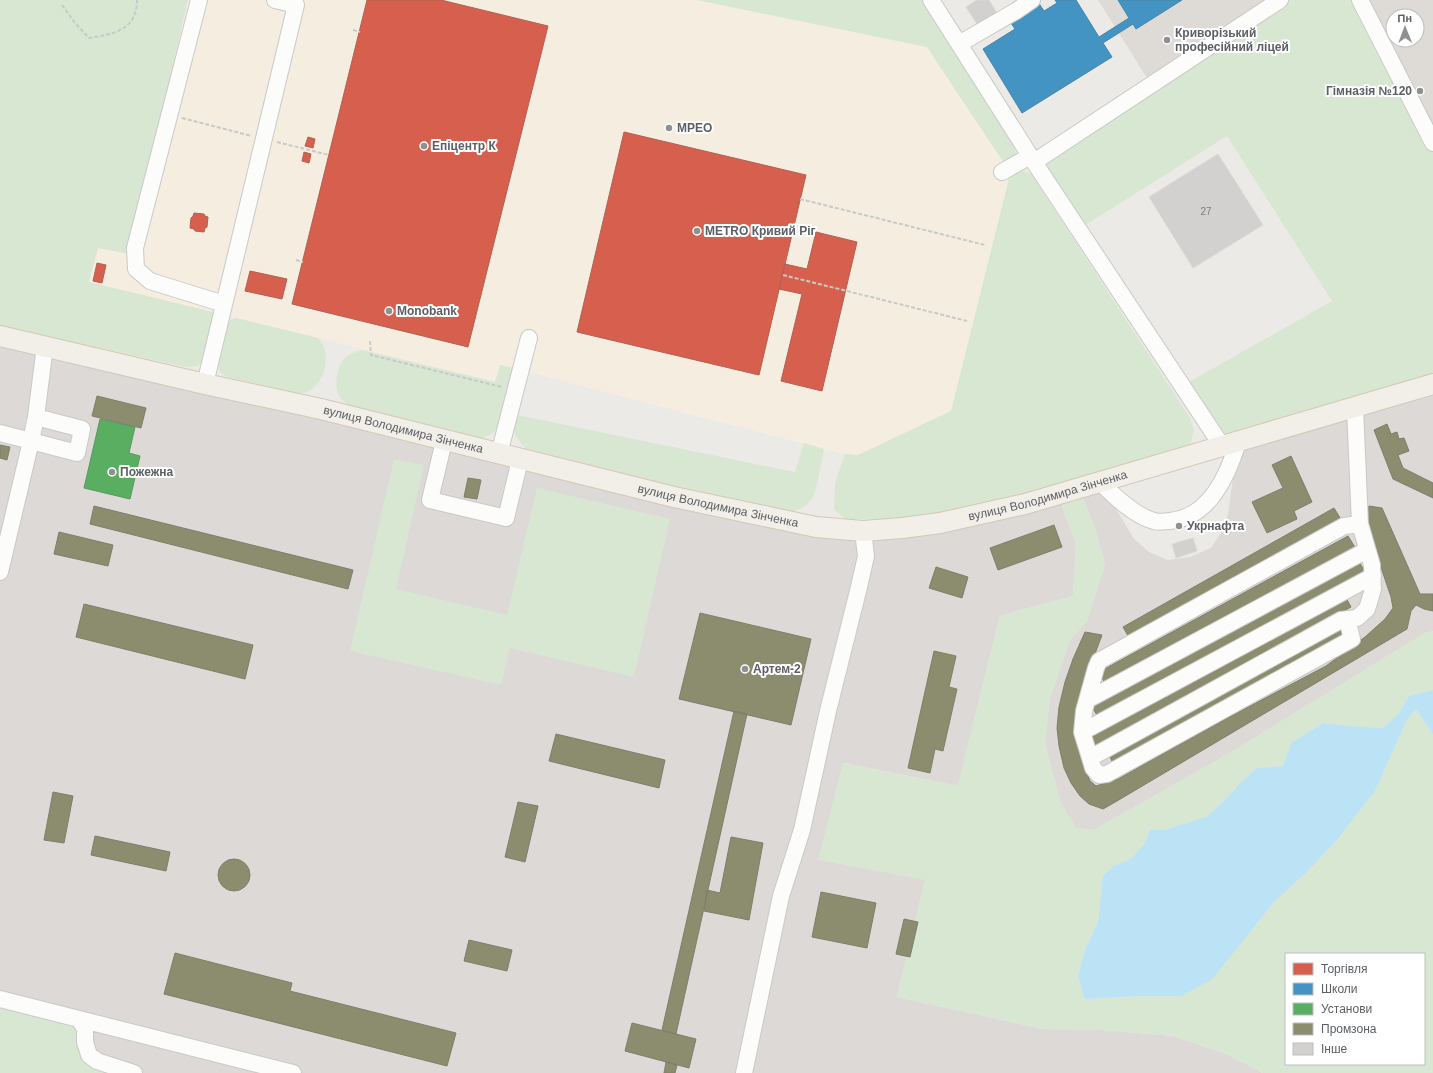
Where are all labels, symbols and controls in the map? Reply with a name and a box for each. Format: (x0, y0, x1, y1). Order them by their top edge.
north arrow (1385, 8, 1425, 48)
text: Пн (1397, 12, 1412, 24)
place label: Криворізький професійний ліцей (1175, 26, 1289, 54)
marker: Криворізький професійний ліцей (1162, 35, 1172, 45)
place label: Гімназія №120 (1326, 84, 1412, 98)
marker: Гімназія №120 (1415, 86, 1425, 96)
place label: МРЕО (677, 121, 712, 135)
marker: МРЕО (664, 123, 674, 133)
place label: Епіцентр К (432, 139, 496, 153)
marker: Епіцентр К (419, 141, 429, 151)
house number: 27 (1200, 206, 1212, 217)
place label: METRO Кривий Ріг (705, 224, 816, 238)
marker: METRO Кривий Ріг (692, 226, 702, 236)
place label: Monobank (397, 304, 457, 318)
marker: Monobank (384, 306, 394, 316)
street label: вулиця Володимира Зінченка (322, 403, 485, 456)
place label: Пожежна (120, 465, 173, 479)
marker: Пожежна (107, 467, 117, 477)
street label: вулиця Володимира Зінченка (967, 467, 1129, 523)
street label: вулиця Володимира Зінченка (636, 481, 800, 530)
place label: Укрнафта (1187, 519, 1244, 533)
marker: Укрнафта (1174, 521, 1184, 531)
place label: Артем-2 (753, 662, 801, 676)
marker: Артем-2 (740, 664, 750, 674)
legend (1285, 953, 1425, 1065)
text: Торгівля (1321, 962, 1367, 976)
text: Школи (1321, 982, 1358, 996)
text: Установи (1321, 1002, 1372, 1016)
text: Промзона (1321, 1022, 1377, 1036)
text: Інше (1321, 1042, 1348, 1056)

